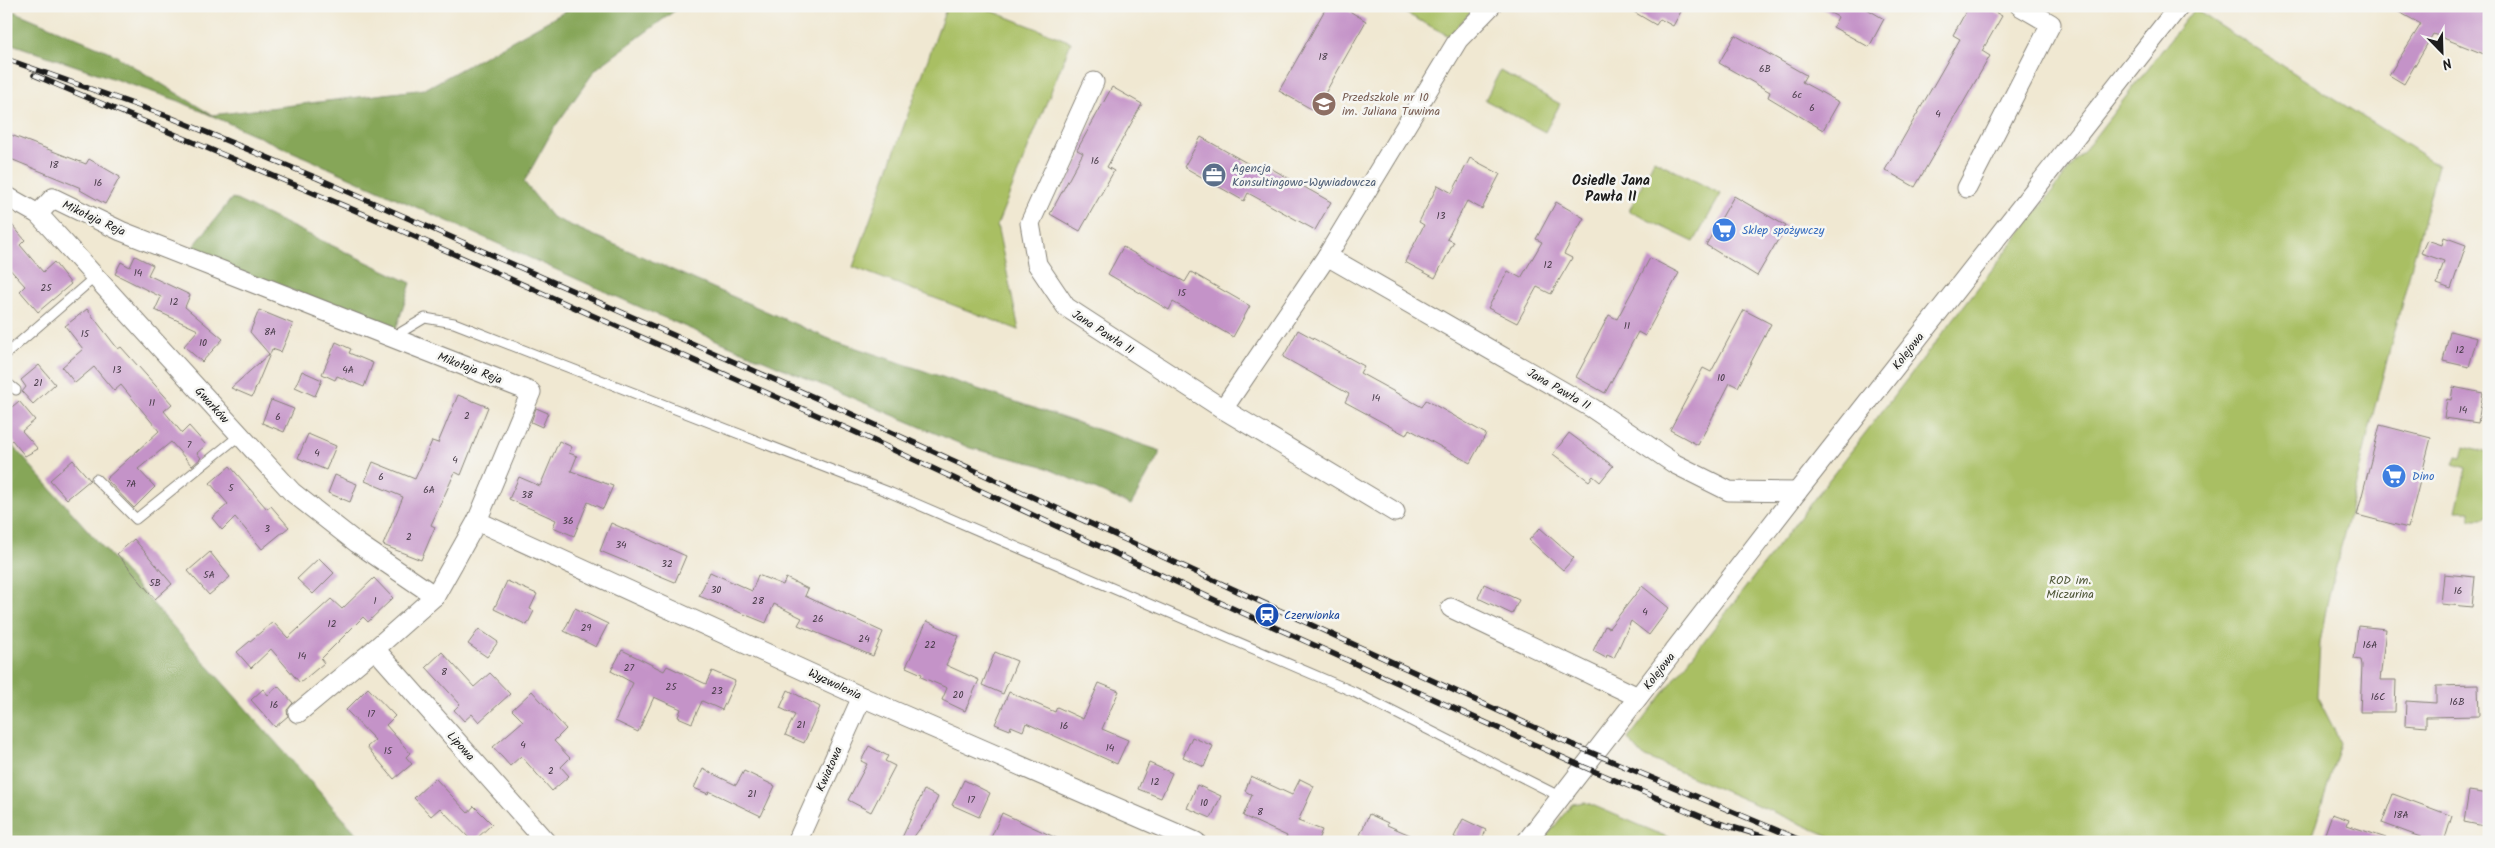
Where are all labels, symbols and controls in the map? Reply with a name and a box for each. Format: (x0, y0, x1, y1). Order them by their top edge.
north arrow (2418, 28, 2468, 78)
house number: 18 (1318, 49, 1329, 65)
text: N (2438, 51, 2455, 75)
house number: 6B (1759, 61, 1771, 77)
house number: 6c (1792, 87, 1803, 103)
place label: Przedszkole nr 10 im. Juliana Tuwima (1342, 88, 1440, 121)
school or university icon: Przedszkole nr 10 im. Juliana Tuwima (1311, 91, 1337, 117)
house number: 6 (1809, 100, 1815, 116)
house number: 4 (1935, 106, 1941, 122)
house number: 16 (1091, 153, 1099, 169)
house number: 18 (49, 157, 60, 173)
place label: Agencja Konsultingowo-Wywiadowcza (1232, 159, 1376, 192)
office icon: Agencja Konsultingowo-Wywiadowcza (1201, 162, 1227, 188)
district label: Osiedle Jana Pawła II (1572, 170, 1650, 208)
house number: 16 (94, 175, 102, 191)
street label: Mikołaja Reja (59, 195, 129, 242)
house number: 13 (1437, 208, 1446, 224)
supermarket icon: Sklep spożywczy (1711, 217, 1737, 243)
place label: Sklep spożywczy (1742, 221, 1825, 240)
house number: 12 (1544, 257, 1553, 273)
house number: 14 (134, 265, 143, 281)
house number: 25 (40, 280, 52, 296)
house number: 15 (1178, 285, 1187, 301)
house number: 12 (170, 294, 179, 310)
street label: Jana Pawła II (1068, 305, 1138, 360)
house number: 11 (1624, 318, 1630, 334)
house number: 8A (264, 324, 276, 340)
house number: 15 (81, 326, 90, 342)
street label: Kolejowa (1888, 328, 1929, 374)
house number: 10 (199, 335, 207, 351)
house number: 12 (2456, 342, 2465, 358)
street label: Mikołaja Reja (435, 347, 505, 390)
house number: 13 (113, 362, 122, 378)
house number: 4A (342, 362, 354, 378)
street label: Jana Pawła II (1523, 364, 1594, 415)
house number: 10 (1717, 370, 1725, 386)
house number: 21 (34, 375, 42, 391)
street label: Gwarków (190, 383, 234, 429)
house number: 14 (1372, 390, 1381, 406)
house number: 11 (149, 395, 155, 411)
house number: 14 (2459, 402, 2468, 418)
house number: 2 (464, 408, 470, 424)
house number: 6 (275, 409, 281, 425)
house number: 7 (187, 437, 192, 453)
house number: 4 (314, 445, 320, 461)
house number: 4 (452, 452, 458, 468)
supermarket icon: Dino (2381, 463, 2407, 489)
place label: Dino (2412, 467, 2434, 486)
house number: 6 (378, 469, 384, 485)
house number: 7A (126, 476, 136, 492)
house number: 5 (228, 480, 234, 496)
house number: 6A (423, 482, 435, 498)
house number: 38 (521, 487, 534, 503)
house number: 36 (562, 513, 574, 529)
house number: 3 (264, 521, 270, 537)
house number: 2 (406, 529, 412, 545)
house number: 34 (615, 537, 627, 553)
house number: 32 (661, 556, 673, 572)
house number: 5A (203, 567, 215, 583)
park label: ROD im. Miczurina (2046, 571, 2094, 604)
house number: 5B (149, 575, 161, 591)
house number: 30 (711, 582, 721, 598)
house number: 16 (2454, 583, 2462, 599)
house number: 1 (373, 593, 377, 609)
house number: 28 (752, 593, 765, 609)
station icon: Czerwionka (1254, 602, 1280, 628)
house number: 4 (1642, 604, 1648, 620)
place label: Czerwionka (1284, 606, 1340, 625)
house number: 26 (812, 611, 824, 627)
house number: 12 (328, 616, 337, 632)
house number: 29 (581, 620, 591, 636)
house number: 24 (858, 631, 870, 647)
house number: 22 (924, 637, 936, 653)
house number: 16A (2363, 637, 2377, 653)
house number: 14 (298, 648, 307, 664)
street label: Kolejowa (1639, 648, 1680, 694)
house number: 27 (624, 660, 635, 676)
house number: 8 (441, 664, 448, 680)
street label: Wyzwolenia (805, 664, 865, 705)
house number: 25 (665, 679, 677, 695)
house number: 23 (711, 683, 723, 699)
house number: 20 (953, 687, 963, 703)
house number: 16C (2371, 689, 2385, 705)
house number: 16B (2449, 694, 2465, 710)
house number: 16 (270, 697, 278, 713)
house number: 17 (367, 706, 375, 722)
house number: 21 (797, 717, 805, 733)
house number: 16 (1060, 718, 1068, 734)
street label: Lipowa (442, 727, 479, 766)
house number: 4 (520, 737, 526, 753)
house number: 14 (1106, 740, 1115, 756)
house number: 15 (384, 743, 393, 759)
street label: Kwiatowa (811, 743, 848, 795)
house number: 2 (548, 763, 554, 779)
house number: 12 (1151, 774, 1160, 790)
house number: 21 (748, 786, 756, 802)
house number: 17 (967, 792, 975, 808)
house number: 10 (1200, 795, 1208, 811)
house number: 8 (1257, 804, 1264, 820)
house number: 18A (2393, 807, 2409, 823)

